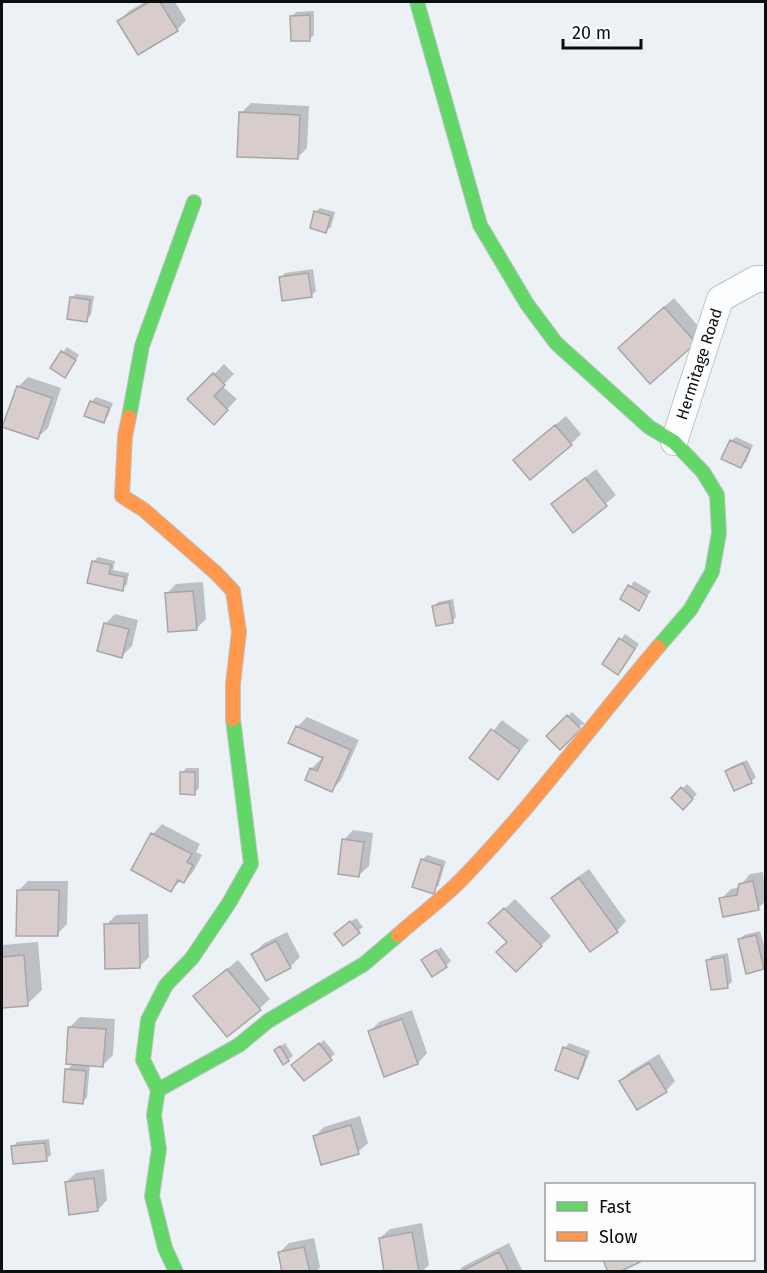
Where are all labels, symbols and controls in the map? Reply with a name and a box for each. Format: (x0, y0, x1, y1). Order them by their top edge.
scale bar (563, 12, 641, 50)
text: 20 m (572, 22, 611, 44)
street label: Hermitage Road (672, 306, 726, 422)
legend (545, 1183, 755, 1261)
text: Fast (599, 1196, 632, 1218)
text: Slow (599, 1226, 638, 1248)

